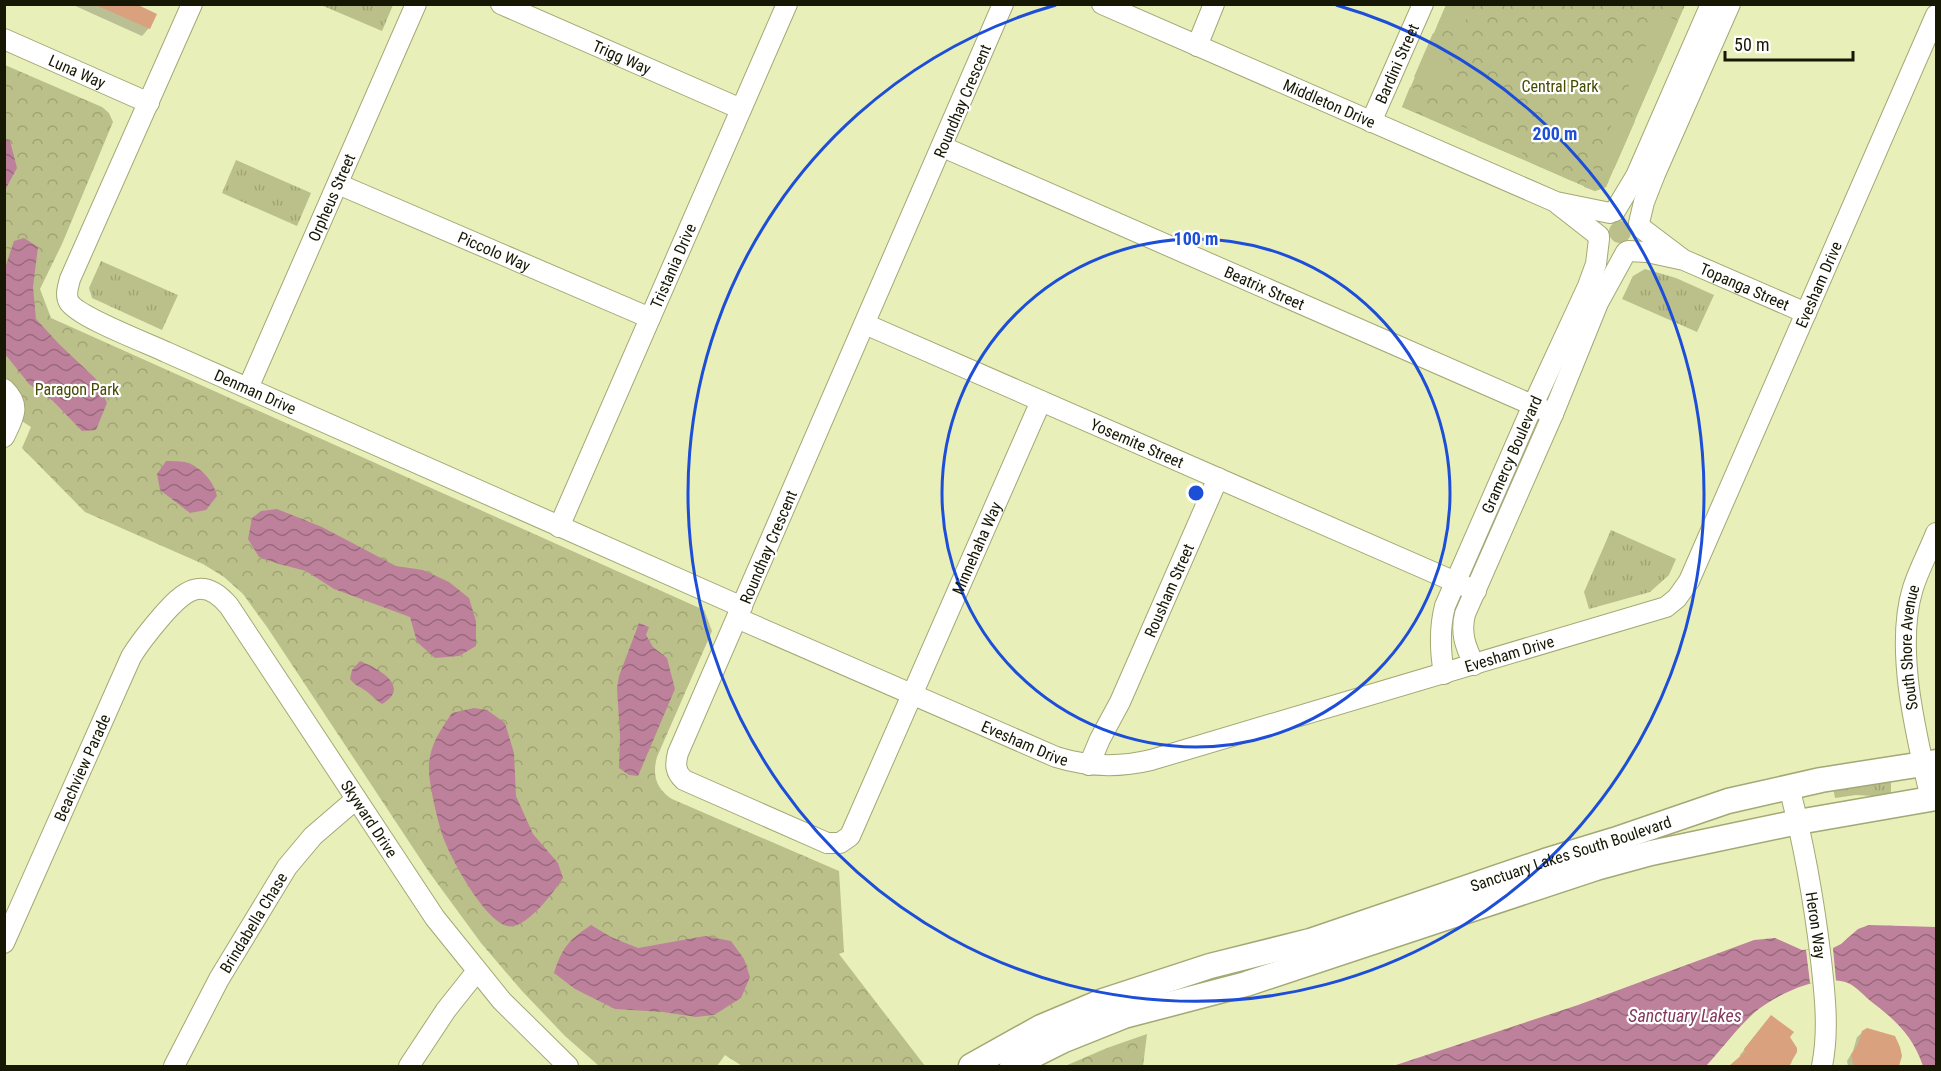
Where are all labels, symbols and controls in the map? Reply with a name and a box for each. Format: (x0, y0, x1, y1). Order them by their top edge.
street label: Bardini Street (1371, 21, 1423, 107)
scale bar (1725, 24, 1852, 62)
text: 50 m (1734, 34, 1769, 55)
street label: Trigg Way (590, 36, 654, 79)
street label: Roundhay Crescent (930, 41, 995, 161)
street label: Luna Way (46, 51, 109, 93)
street label: Middleton Drive (1280, 75, 1378, 132)
park label: Central Park (1521, 77, 1599, 96)
text: 200 m (1533, 123, 1577, 144)
street label: Orpheus Street (304, 151, 359, 244)
street label: Tristania Drive (647, 221, 700, 311)
street label: Piccolo Way (455, 228, 533, 276)
text: 100 m (1174, 228, 1218, 249)
street label: Evesham Drive (1792, 239, 1846, 331)
street label: Topanga Street (1697, 259, 1792, 315)
street label: Beatrix Street (1221, 262, 1308, 314)
street label: Denman Drive (211, 366, 299, 418)
park label: Paragon Park (35, 380, 120, 399)
street label: Gramercy Boulevard (1478, 393, 1546, 516)
street label: Yosemite Street (1087, 415, 1187, 472)
centre of rings (1186, 483, 1206, 503)
street label: Roundhay Crescent (736, 487, 801, 607)
street label: Minnehaha Way (948, 499, 1006, 598)
street label: Rousham Street (1140, 541, 1198, 640)
street label: South Shore Avenue (1897, 582, 1923, 712)
street label: Evesham Drive (1462, 632, 1556, 676)
street label: Beachview Parade (50, 711, 114, 824)
street label: Evesham Drive (979, 717, 1070, 770)
street label: Skyward Drive (337, 777, 401, 861)
street label: Sanctuary Lakes South Boulevard (1468, 812, 1674, 896)
street label: Brindabella Chase (216, 869, 291, 976)
street label: Heron Way (1801, 890, 1830, 960)
water label: Sanctuary Lakes (1628, 1005, 1742, 1026)

